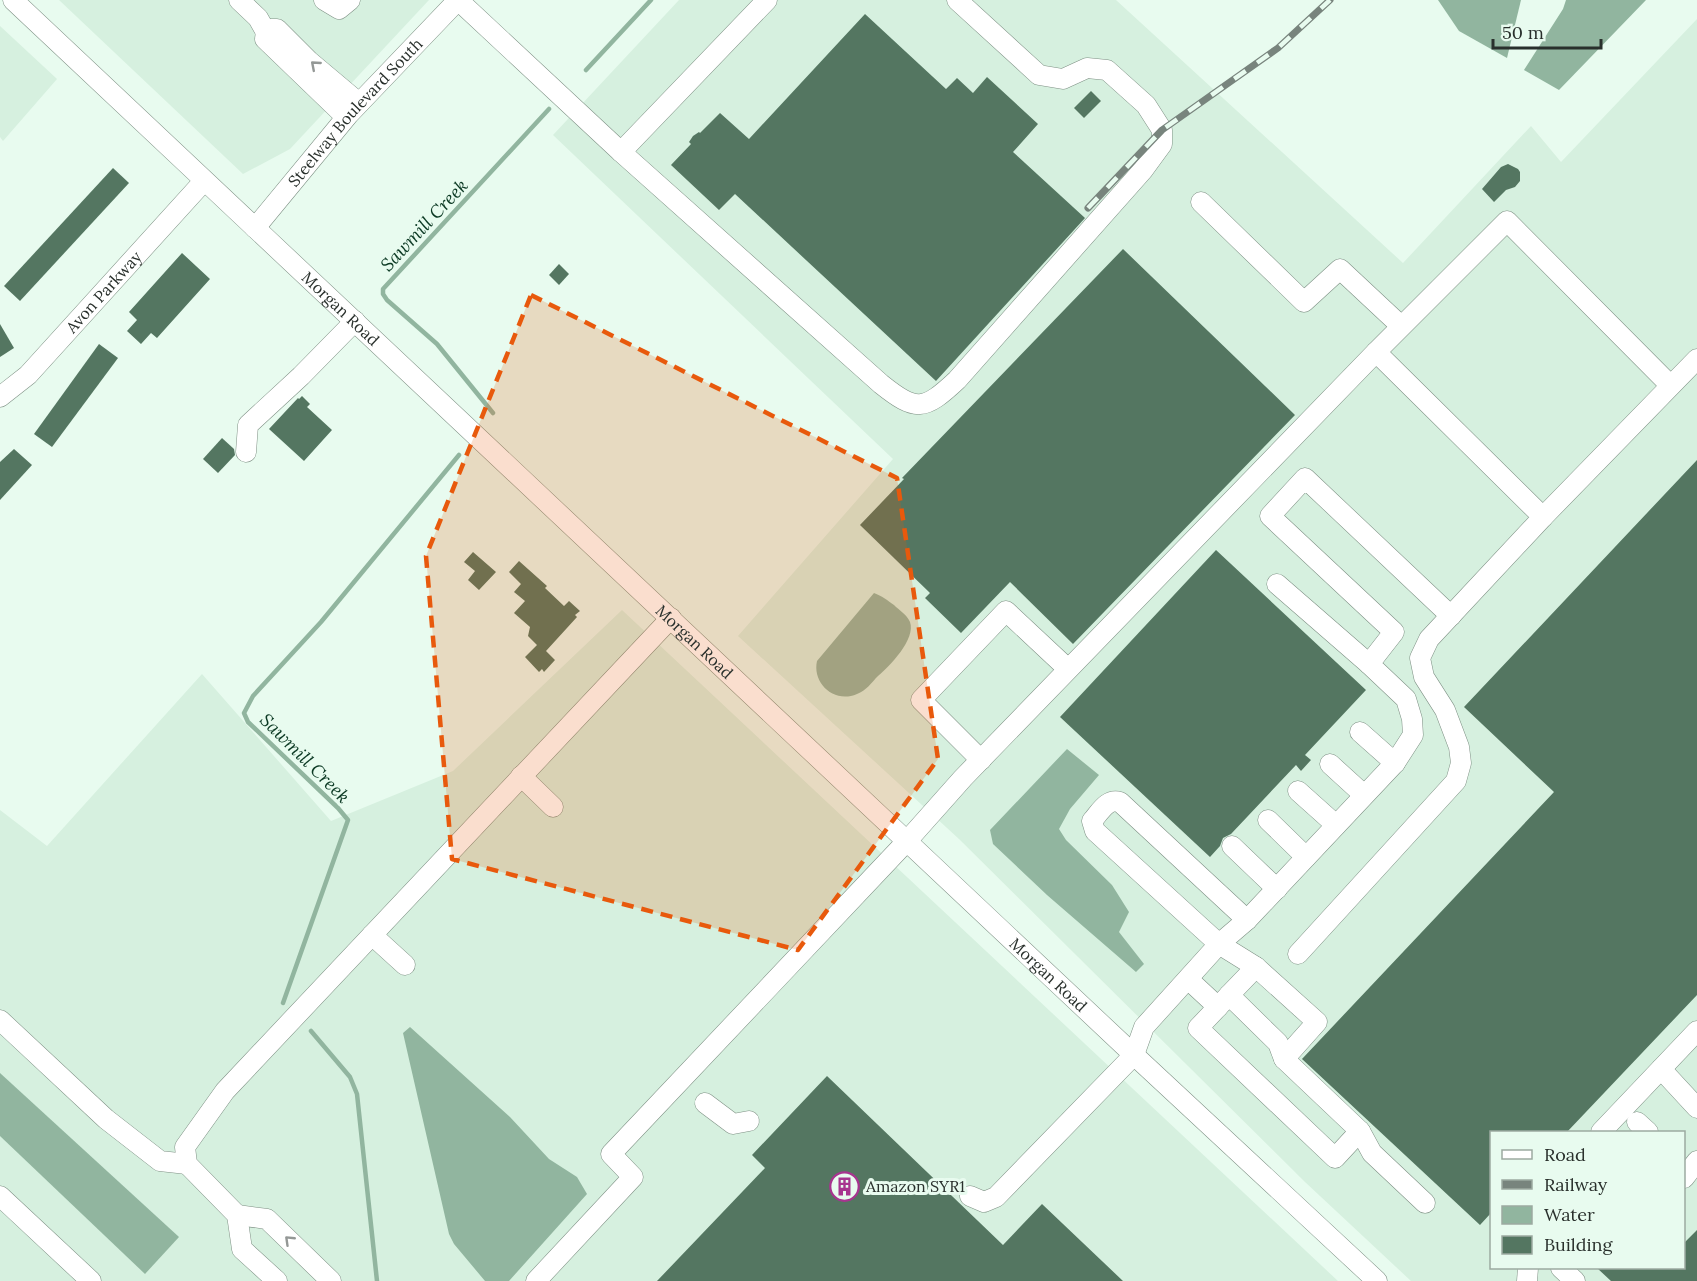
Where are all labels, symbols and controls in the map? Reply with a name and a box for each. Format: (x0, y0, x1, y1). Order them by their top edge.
scale bar (1493, 12, 1601, 50)
text: 50 m (1502, 21, 1544, 44)
street label: Steelway Boulevard South (283, 33, 427, 191)
one-way arrow (311, 61, 322, 72)
water label: Sawmill Creek (375, 174, 473, 276)
street label: Avon Parkway (61, 246, 146, 338)
street label: Morgan Road (298, 267, 384, 350)
street label: Morgan Road (652, 600, 738, 683)
water label: Sawmill Creek (255, 708, 355, 808)
street label: Morgan Road (1006, 933, 1092, 1016)
legend (1490, 1131, 1685, 1269)
text: Road (1544, 1143, 1586, 1166)
building icon: Amazon SYR1 (829, 1170, 861, 1202)
text: Railway (1544, 1173, 1608, 1196)
place label: Amazon SYR1 (865, 1176, 965, 1196)
text: Water (1544, 1203, 1595, 1226)
text: Building (1544, 1233, 1614, 1256)
one-way arrow (286, 1237, 297, 1248)

